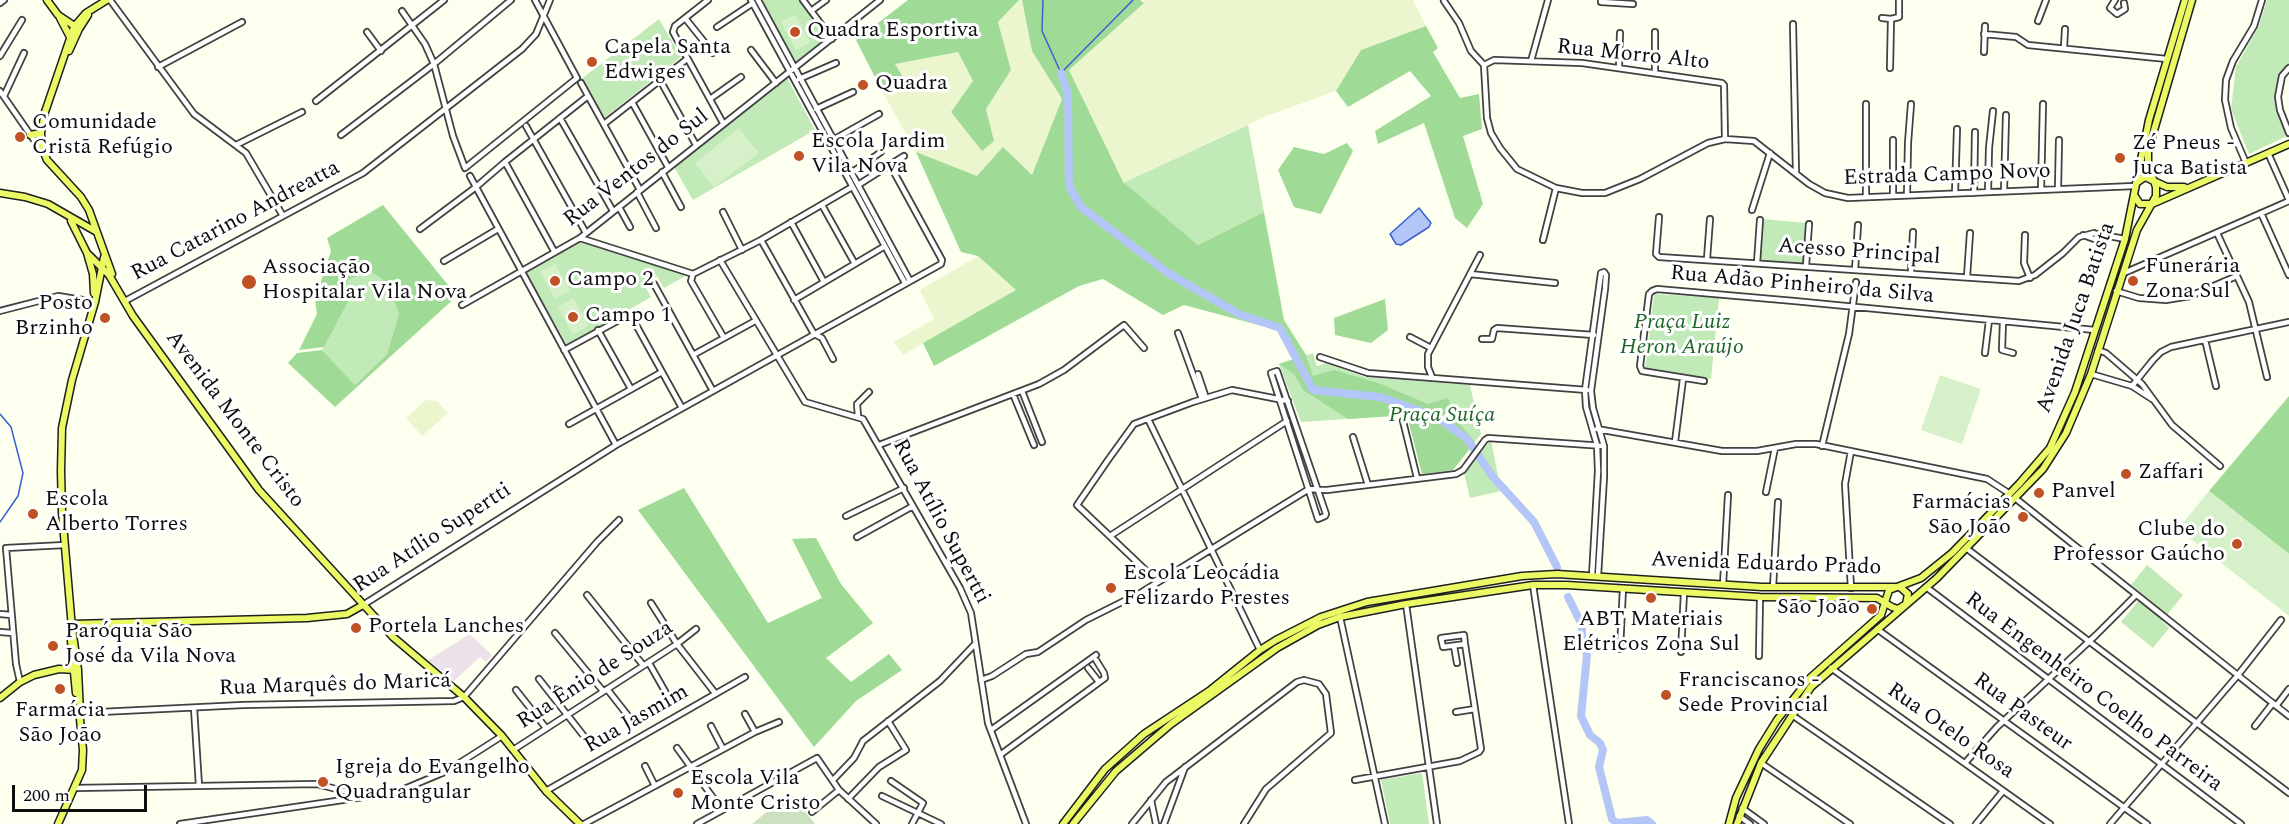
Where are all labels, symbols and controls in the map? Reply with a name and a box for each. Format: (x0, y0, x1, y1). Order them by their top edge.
place label: Quadra Esportiva (807, 19, 978, 45)
marker: Quadra Esportiva (788, 25, 802, 39)
street label: Rua Morro Alto (1555, 35, 1711, 77)
place label: Capela Santa Edwiges (604, 36, 731, 88)
marker: Capela Santa Edwiges (585, 55, 599, 69)
place label: Quadra (875, 72, 948, 98)
marker: Quadra (856, 78, 870, 92)
street label: Rua Ventos do Sul (559, 104, 715, 234)
place label: Comunidade Cristã Refúgio (32, 111, 173, 162)
marker: Comunidade Cristã Refúgio (13, 130, 27, 144)
place label: Escola Jardim Vila Nova (811, 130, 946, 182)
place label: Zé Pneus - Juca Batista (2132, 132, 2247, 184)
marker: Escola Jardim Vila Nova (792, 149, 806, 163)
marker: Zé Pneus - Juca Batista (2113, 151, 2127, 165)
street label: Rua Catarino Andreatta (127, 156, 345, 288)
street label: Estrada Campo Novo (1843, 159, 2051, 193)
street label: Avenida Juca Batista (2032, 219, 2122, 417)
street label: Acesso Principal (1777, 234, 1941, 272)
place label: Funerária Zona Sul (2145, 255, 2240, 306)
place label: Associação Hospitalar Vila Nova (262, 256, 467, 308)
street label: Rua Adão Pinheiro da Silva (1669, 261, 1935, 311)
place label: Campo 2 (567, 268, 654, 294)
marker: Associação Hospitalar Vila Nova (240, 273, 258, 291)
marker: Campo 2 (548, 274, 562, 288)
marker: Funerária Zona Sul (2126, 274, 2140, 288)
place label: Posto Brzinho (15, 292, 93, 344)
place label: Campo 1 (585, 304, 672, 330)
marker: Campo 1 (566, 310, 580, 324)
marker: Posto Brzinho (98, 311, 112, 325)
park label: Praça Luiz Heron Araújo (1620, 311, 1744, 362)
street label: Avenida Monte Cristo (159, 326, 309, 514)
park label: Praça Suíça (1389, 404, 1495, 430)
street label: Rua Atílio Supertti (885, 435, 995, 609)
place label: Zaffari (2138, 461, 2204, 487)
marker: Zaffari (2119, 467, 2133, 481)
street label: Rua Atílio Supertti (349, 478, 517, 600)
place label: Panvel (2051, 480, 2116, 506)
marker: Panvel (2032, 486, 2046, 500)
place label: Escola Alberto Torres (45, 488, 188, 540)
place label: Farmácias São João (1911, 491, 2011, 542)
marker: Escola Alberto Torres (26, 507, 40, 521)
marker: Farmácias São João (2016, 510, 2030, 524)
place label: Clube do Professor Gaúcho (2052, 518, 2225, 570)
marker: Clube do Professor Gaúcho (2230, 537, 2244, 551)
street label: Avenida Eduardo Prado (1650, 548, 1882, 582)
place label: Escola Leocádia Felizardo Prestes (1123, 562, 1290, 614)
marker: Escola Leocádia Felizardo Prestes (1104, 581, 1118, 595)
street label: Rua Engenheiro Coelho Parreira (1959, 587, 2227, 799)
marker: ABT Materiais Elétricos Zona Sul (1644, 591, 1658, 605)
place label: São João (1777, 596, 1860, 622)
marker: São João (1865, 602, 1879, 616)
place label: ABT Materiais Elétricos Zona Sul (1562, 608, 1740, 660)
place label: Portela Lanches (368, 615, 524, 641)
street label: Rua Ênio de Souza (513, 616, 679, 736)
place label: Paróquia São José da Vila Nova (65, 620, 236, 672)
marker: Portela Lanches (349, 621, 363, 635)
marker: Paróquia São José da Vila Nova (46, 639, 60, 653)
street label: Rua Pasteur (1967, 668, 2077, 758)
street label: Rua Marquês do Maricá (218, 669, 452, 703)
place label: Franciscanos - Sede Provincial (1678, 669, 1828, 720)
street label: Rua Otelo Rosa (1881, 678, 2019, 786)
street label: Rua Jasmim (580, 680, 694, 760)
marker: Farmácia São João (53, 682, 67, 696)
marker: Franciscanos - Sede Provincial (1659, 688, 1673, 702)
place label: Farmácia São João (15, 699, 105, 750)
place label: Igreja do Evangelho Quadrangular (335, 756, 530, 807)
place label: Escola Vila Monte Cristo (690, 767, 820, 818)
scale bar (15, 773, 150, 811)
marker: Igreja do Evangelho Quadrangular (316, 775, 330, 789)
text: 200 m (23, 782, 70, 809)
marker: Escola Vila Monte Cristo (671, 786, 685, 800)

